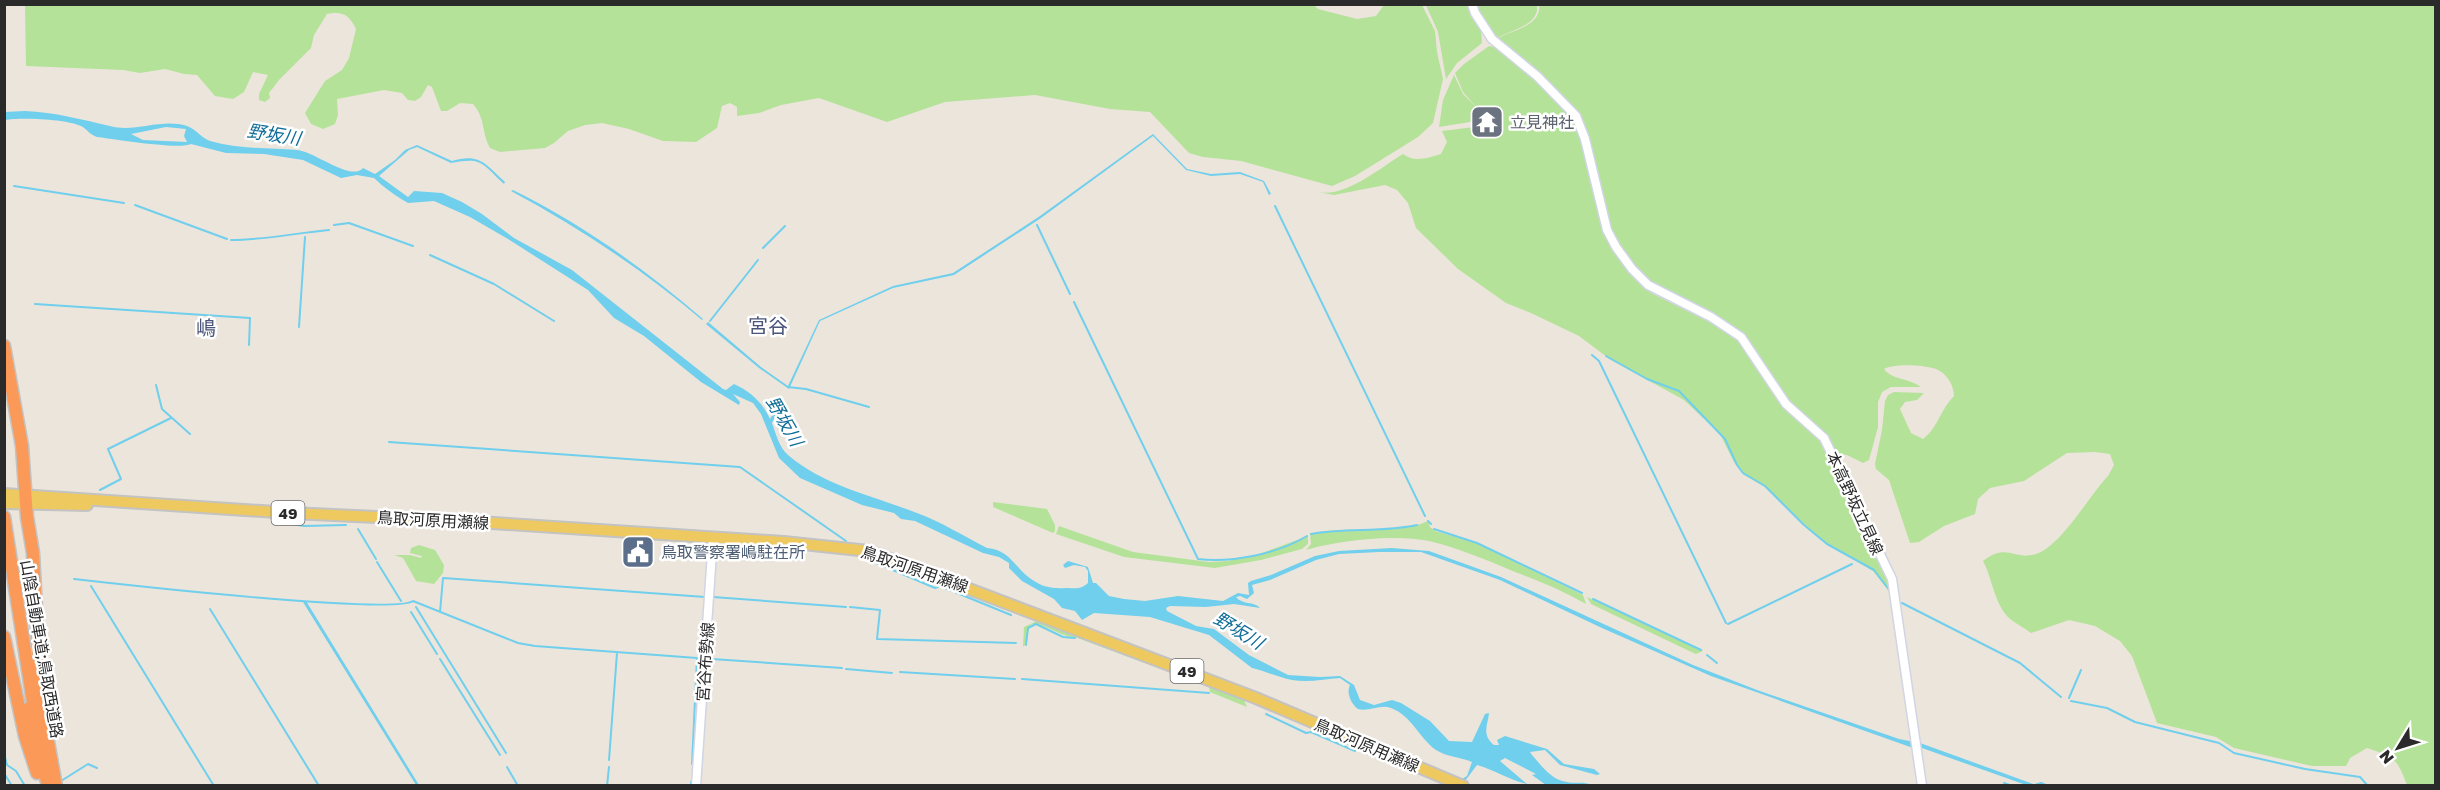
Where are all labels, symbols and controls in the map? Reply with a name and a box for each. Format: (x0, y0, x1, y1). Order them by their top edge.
temple icon: 立見神社 (1469, 104, 1505, 140)
place label: 立見神社 (1510, 112, 1574, 132)
water label: 野坂川 (246, 119, 304, 149)
district label: 宮谷 (748, 313, 788, 337)
district label: 嶋 (196, 315, 216, 339)
water label: 野坂川 (762, 392, 809, 452)
street label: 本高野坂立見線 (1822, 448, 1888, 558)
road number: 49 (272, 501, 304, 525)
street label: 鳥取河原用瀬線 (377, 507, 489, 533)
public building icon: 鳥取警察署嶋駐在所 (620, 534, 656, 570)
street label: 鳥取河原用瀬線 (859, 541, 971, 597)
place label: 鳥取警察署嶋駐在所 (661, 542, 805, 562)
street label: 山陰自動車道;鳥取西道路 (16, 558, 68, 740)
water label: 野坂川 (1210, 607, 1270, 654)
street label: 宮谷布勢線 (692, 621, 718, 703)
road number: 49 (1170, 659, 1204, 683)
street label: 鳥取河原用瀬線 (1312, 714, 1422, 776)
north arrow (2368, 718, 2428, 778)
text: N (2375, 746, 2398, 768)

